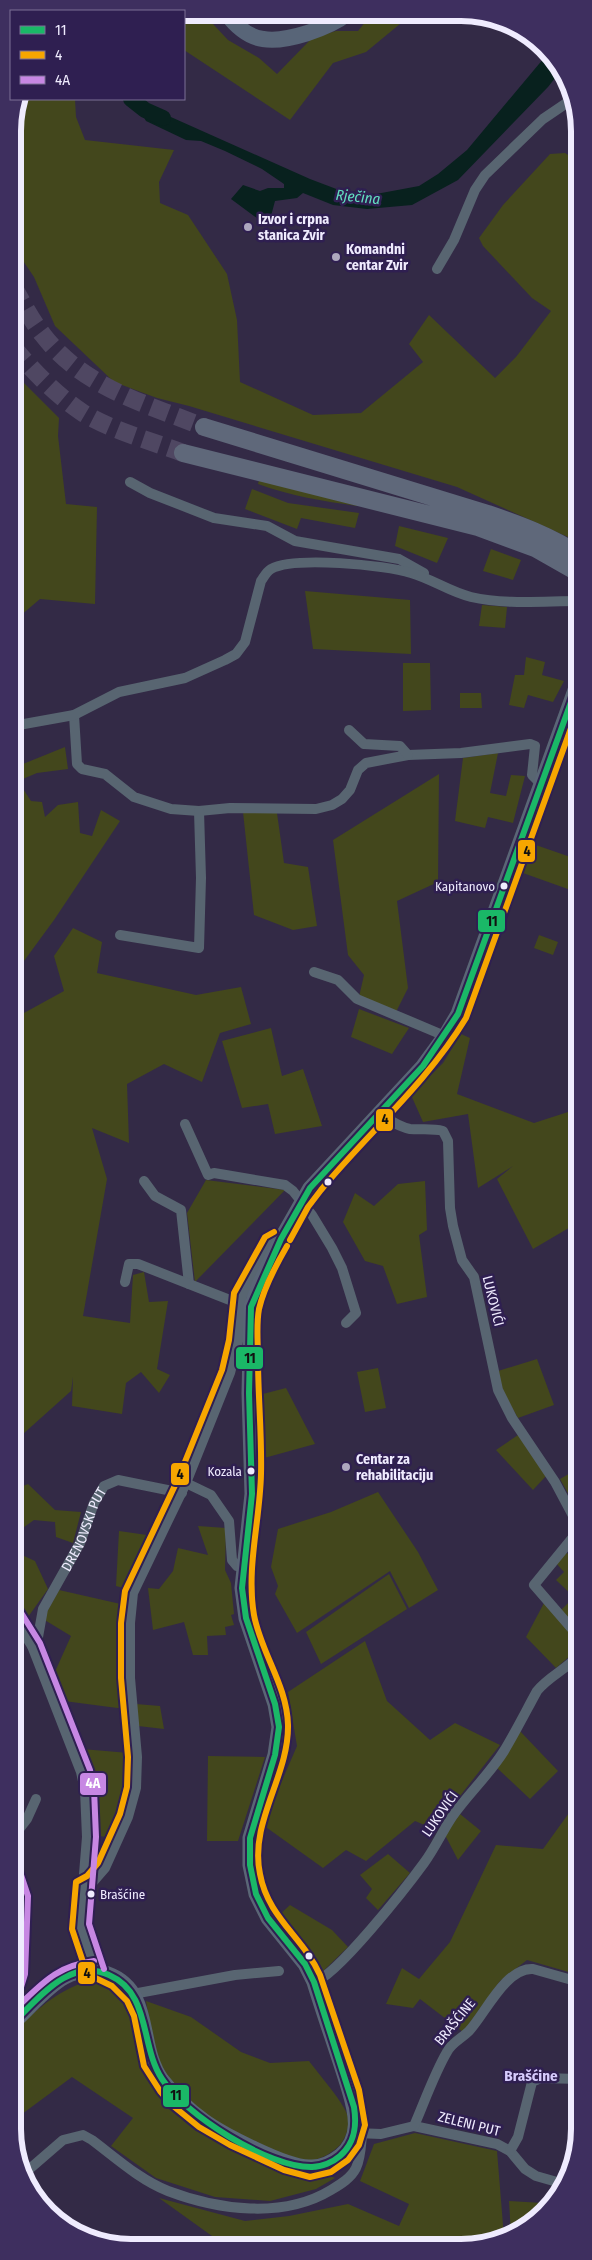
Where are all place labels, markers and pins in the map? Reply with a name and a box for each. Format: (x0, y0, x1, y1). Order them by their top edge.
place label: Izvor i crpna stanica Zvir (258, 211, 329, 244)
marker: Izvor i crpna stanica Zvir (242, 221, 254, 233)
place label: Komandni centar Zvir (346, 241, 409, 274)
marker: Komandni centar Zvir (330, 251, 342, 263)
place label: Kapitanovo (435, 879, 495, 894)
marker: Kapitanovo (499, 881, 509, 891)
unlabelled marker (323, 1177, 333, 1187)
place label: Centar za rehabilitaciju (356, 1451, 433, 1484)
marker: Centar za rehabilitaciju (340, 1461, 352, 1473)
place label: Kozala (208, 1464, 242, 1479)
marker: Kozala (246, 1466, 256, 1476)
place label: Brašćine (100, 1887, 145, 1902)
marker: Brašćine (86, 1889, 96, 1899)
unlabelled marker (304, 1951, 314, 1961)

